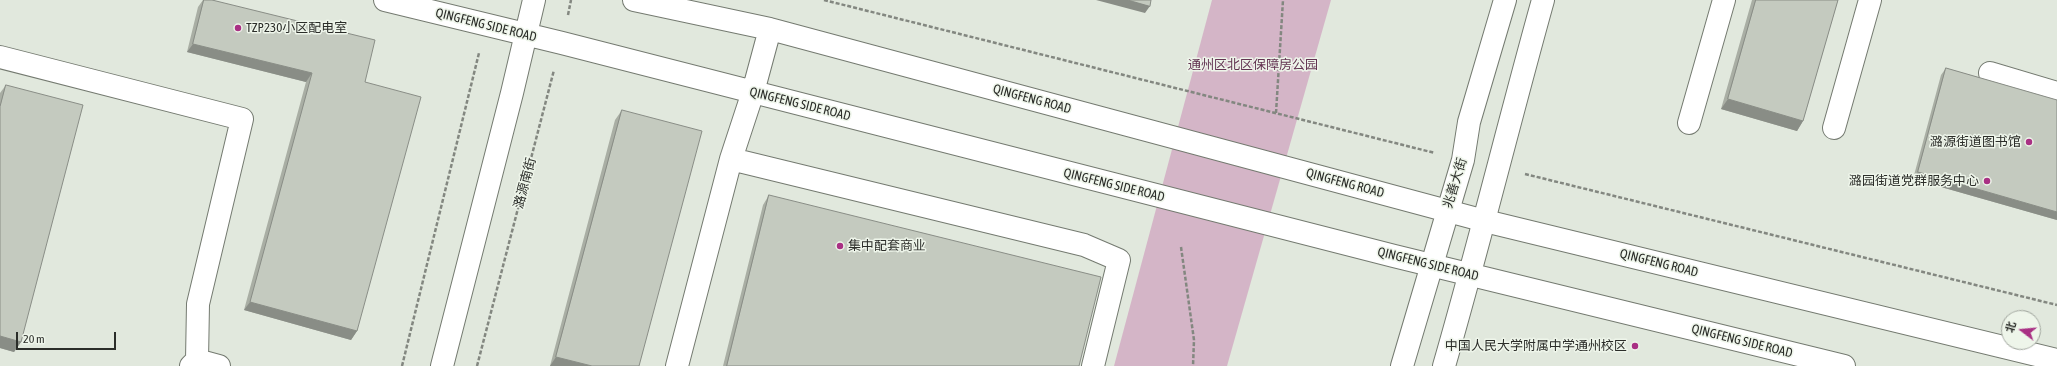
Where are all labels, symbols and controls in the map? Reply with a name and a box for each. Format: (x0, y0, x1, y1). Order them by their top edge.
street label: QINGFENG SIDE ROAD (434, 5, 538, 45)
place label: TZP230小区配电室 (246, 20, 347, 36)
marker: TZP230小区配电室 (233, 23, 243, 33)
park label: 通州区北区保障房公园 (1188, 57, 1318, 73)
street label: QINGFENG ROAD (991, 81, 1073, 117)
street label: QINGFENG SIDE ROAD (748, 84, 852, 124)
place label: 潞源街道图书馆 (1930, 134, 2021, 150)
marker: 潞源街道图书馆 (2024, 137, 2034, 147)
street label: 潞源南街 (511, 156, 539, 210)
street label: 兆善大街 (1440, 156, 1470, 210)
street label: QINGFENG SIDE ROAD (1062, 165, 1166, 205)
street label: QINGFENG ROAD (1304, 165, 1386, 201)
place label: 潞园街道党群服务中心 (1849, 173, 1979, 189)
marker: 潞园街道党群服务中心 (1982, 176, 1992, 186)
place label: 集中配套商业 (848, 238, 926, 254)
marker: 集中配套商业 (835, 241, 845, 251)
street label: QINGFENG SIDE ROAD (1376, 244, 1480, 284)
street label: QINGFENG ROAD (1618, 246, 1700, 280)
north arrow (2001, 310, 2041, 350)
text: 北 (2003, 320, 2018, 334)
street label: QINGFENG SIDE ROAD (1690, 321, 1794, 361)
scale bar (18, 324, 118, 350)
text: 20 m (23, 332, 45, 346)
place label: 中国人民大学附属中学通州校区 (1445, 338, 1627, 354)
marker: 中国人民大学附属中学通州校区 (1630, 341, 1640, 351)

